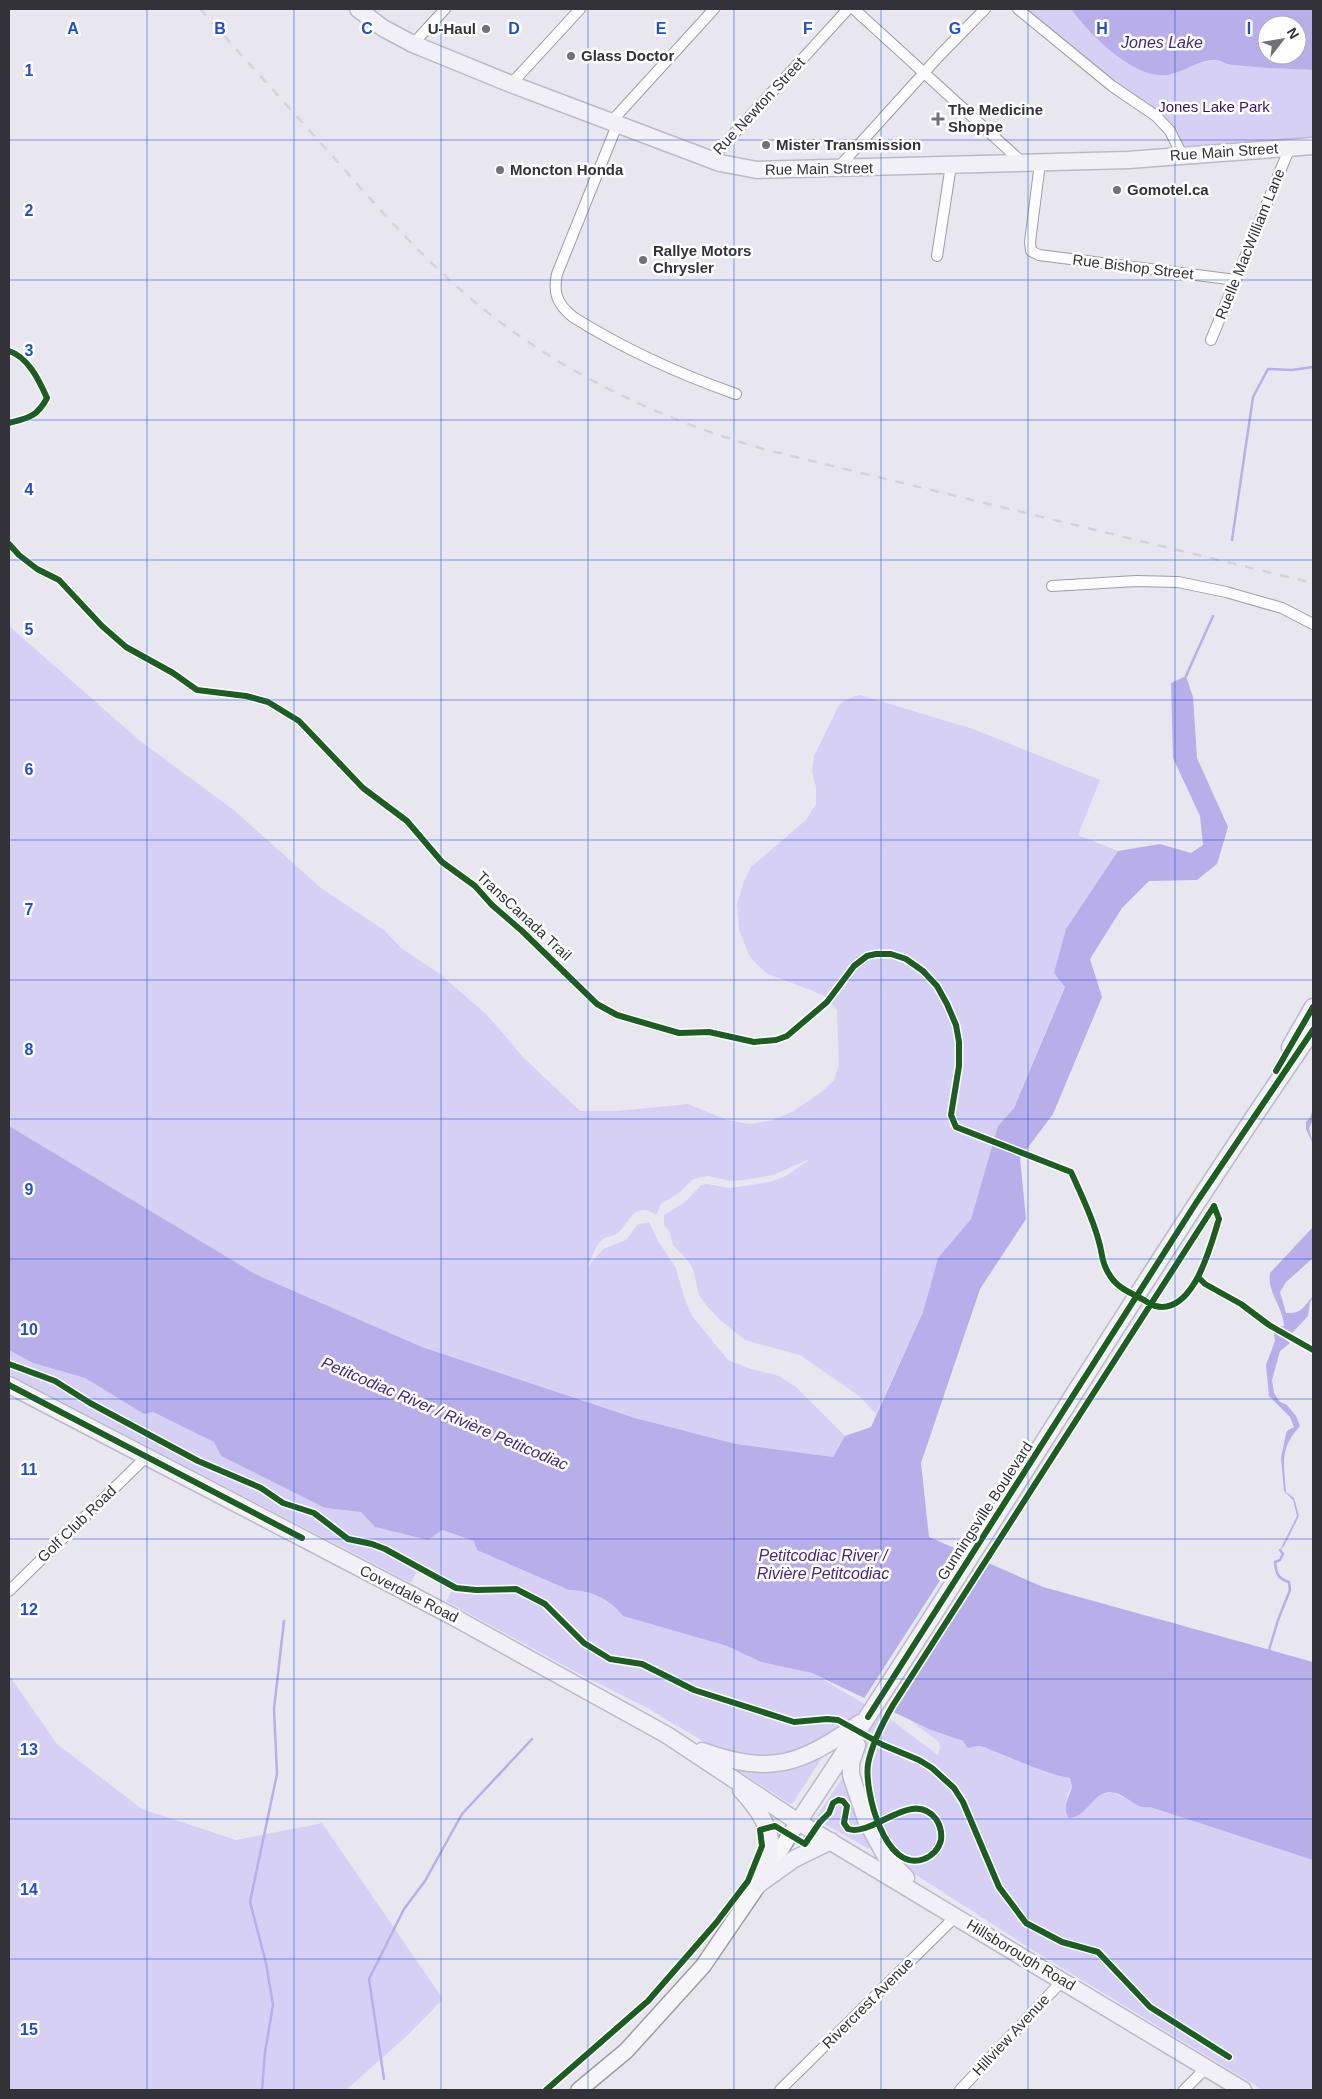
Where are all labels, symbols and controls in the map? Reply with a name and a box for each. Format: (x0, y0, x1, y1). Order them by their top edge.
north arrow (1257, 15, 1307, 65)
text: A (67, 20, 79, 37)
text: B (214, 20, 226, 37)
text: C (361, 20, 373, 37)
place label: U-Haul (428, 20, 476, 37)
text: D (508, 20, 520, 37)
text: E (656, 20, 667, 37)
text: F (803, 20, 813, 37)
text: G (949, 20, 961, 37)
text: H (1096, 20, 1108, 37)
text: I (1247, 20, 1251, 37)
marker: U-Haul (480, 23, 492, 35)
text: N (1284, 25, 1303, 42)
water label: Jones Lake (1120, 34, 1203, 51)
place label: Glass Doctor (581, 47, 675, 64)
marker: Glass Doctor (565, 50, 577, 62)
street label: Rue Newton Street (709, 53, 809, 158)
text: 1 (25, 62, 34, 79)
park label: Jones Lake Park (1158, 98, 1270, 115)
place label: The Medicine Shoppe (948, 101, 1043, 135)
marker: The Medicine Shoppe (932, 113, 944, 125)
place label: Mister Transmission (776, 136, 921, 153)
marker: Mister Transmission (760, 139, 772, 151)
street label: Rue Main Street (1169, 139, 1279, 164)
street label: Rue Main Street (765, 159, 874, 178)
place label: Moncton Honda (510, 161, 624, 178)
marker: Moncton Honda (494, 164, 506, 176)
street label: Ruelle MacWilliam Lane (1212, 166, 1288, 322)
place label: Gomotel.ca (1127, 181, 1209, 198)
marker: Gomotel.ca (1111, 184, 1123, 196)
text: 2 (25, 202, 34, 219)
place label: Rallye Motors Chrysler (653, 242, 751, 276)
street label: Rue Bishop Street (1072, 251, 1195, 282)
marker: Rallye Motors Chrysler (637, 254, 649, 266)
text: 3 (25, 342, 34, 359)
text: 4 (25, 481, 34, 498)
text: 5 (25, 621, 34, 638)
text: 6 (25, 761, 34, 778)
street label: TransCanada Trail (474, 868, 575, 964)
text: 7 (25, 901, 34, 918)
text: 8 (25, 1041, 34, 1058)
text: 9 (25, 1181, 34, 1198)
text: 10 (20, 1321, 38, 1338)
water label: Petitcodiac River / Rivière Petitcodiac (319, 1354, 571, 1473)
street label: Gunningsville Boulevard (933, 1438, 1036, 1583)
text: 11 (21, 1461, 38, 1478)
street label: Golf Club Road (34, 1482, 119, 1565)
water label: Petitcodiac River / Rivière Petitcodiac (757, 1547, 889, 1582)
street label: Coverdale Road (357, 1561, 461, 1626)
text: 12 (20, 1601, 38, 1618)
text: 13 (20, 1741, 38, 1758)
text: 14 (20, 1881, 38, 1898)
street label: Hillsborough Road (964, 1916, 1079, 1994)
street label: Rivercrest Avenue (819, 1954, 917, 2052)
street label: Hillview Avenue (969, 1991, 1053, 2079)
text: 15 (20, 2021, 38, 2038)

